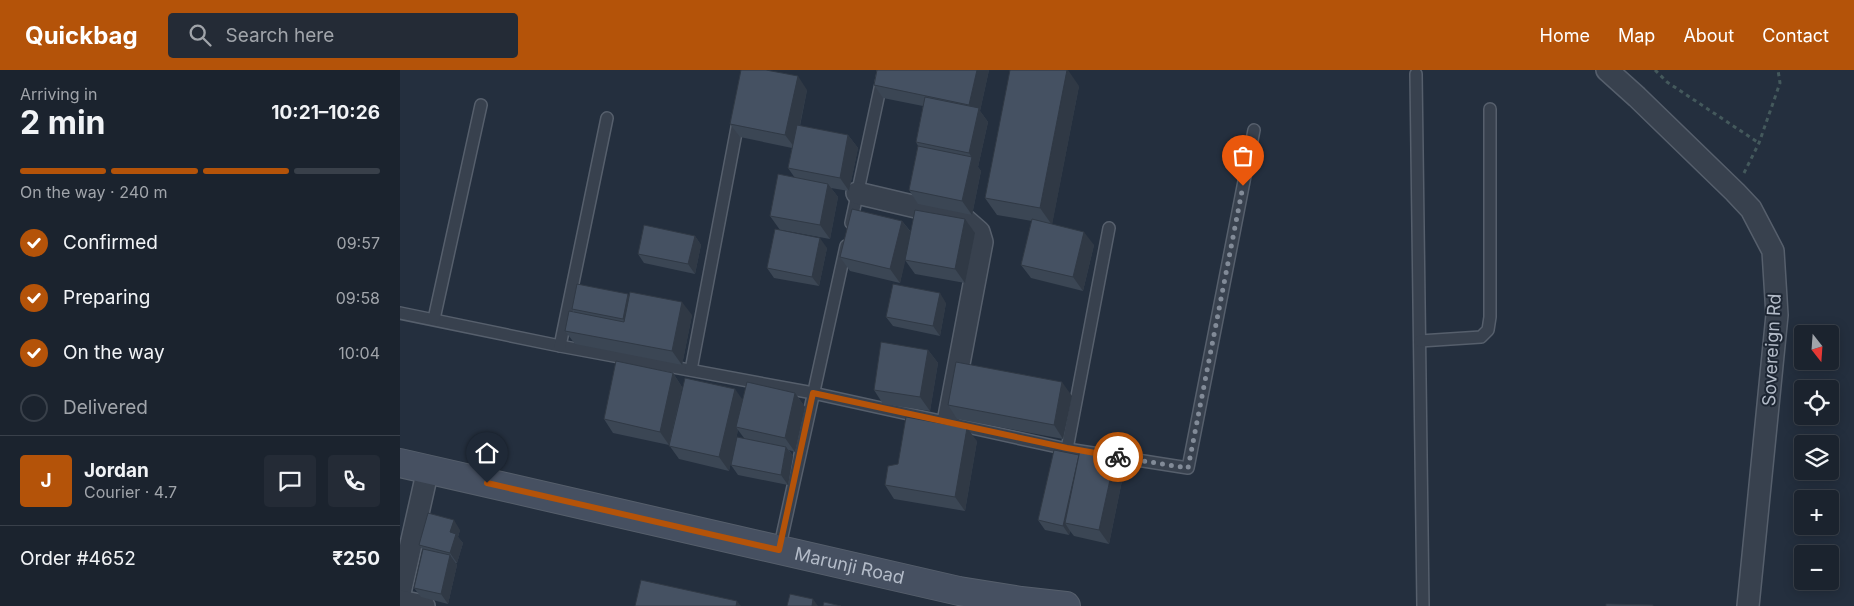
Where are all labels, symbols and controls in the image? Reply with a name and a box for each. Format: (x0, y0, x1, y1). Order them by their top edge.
search box (168, 13, 518, 58)
text: Quickbag (25, 21, 138, 50)
icon: search (186, 21, 214, 49)
text: Search here (226, 24, 334, 47)
text: Home (1540, 25, 1590, 46)
text: Map (1618, 25, 1655, 46)
text: About (1683, 25, 1734, 46)
text: Contact (1762, 25, 1829, 46)
text: Arriving in (20, 84, 97, 104)
text: 10:21–10:26 (271, 101, 380, 124)
text: 2 min (20, 103, 106, 142)
pin (1222, 135, 1264, 186)
icon: bag (1229, 142, 1257, 170)
text: On the way · 240 m (20, 182, 168, 202)
icon: check (20, 229, 48, 257)
text: Confirmed (63, 231, 158, 254)
text: 09:57 (337, 233, 380, 253)
icon: check (20, 284, 48, 312)
text: Preparing (63, 286, 150, 309)
text: 09:58 (336, 288, 380, 308)
street label: Sovereign Rd (1758, 293, 1785, 407)
north arrow (1794, 325, 1839, 370)
map controls (1794, 325, 1839, 590)
icon: check (20, 339, 48, 367)
text: On the way (63, 341, 165, 364)
text: 10:04 (338, 343, 380, 363)
button: locate (1794, 380, 1839, 425)
text: Delivered (63, 396, 148, 419)
pin (466, 432, 508, 483)
courier (1093, 432, 1143, 482)
button: layers (1794, 435, 1839, 480)
icon: home (473, 439, 501, 467)
icon: bike (1104, 443, 1132, 471)
button: chat (264, 455, 316, 507)
button: phone (328, 455, 380, 507)
text: Jordan (84, 459, 149, 482)
text: J (40, 469, 52, 492)
text: Courier · 4.7 (84, 482, 177, 502)
button: + (1794, 490, 1839, 535)
street label: Marunji Road (793, 543, 906, 588)
button: − (1794, 545, 1839, 590)
text: Order #4652 (20, 547, 136, 570)
text: ₹250 (332, 547, 380, 570)

